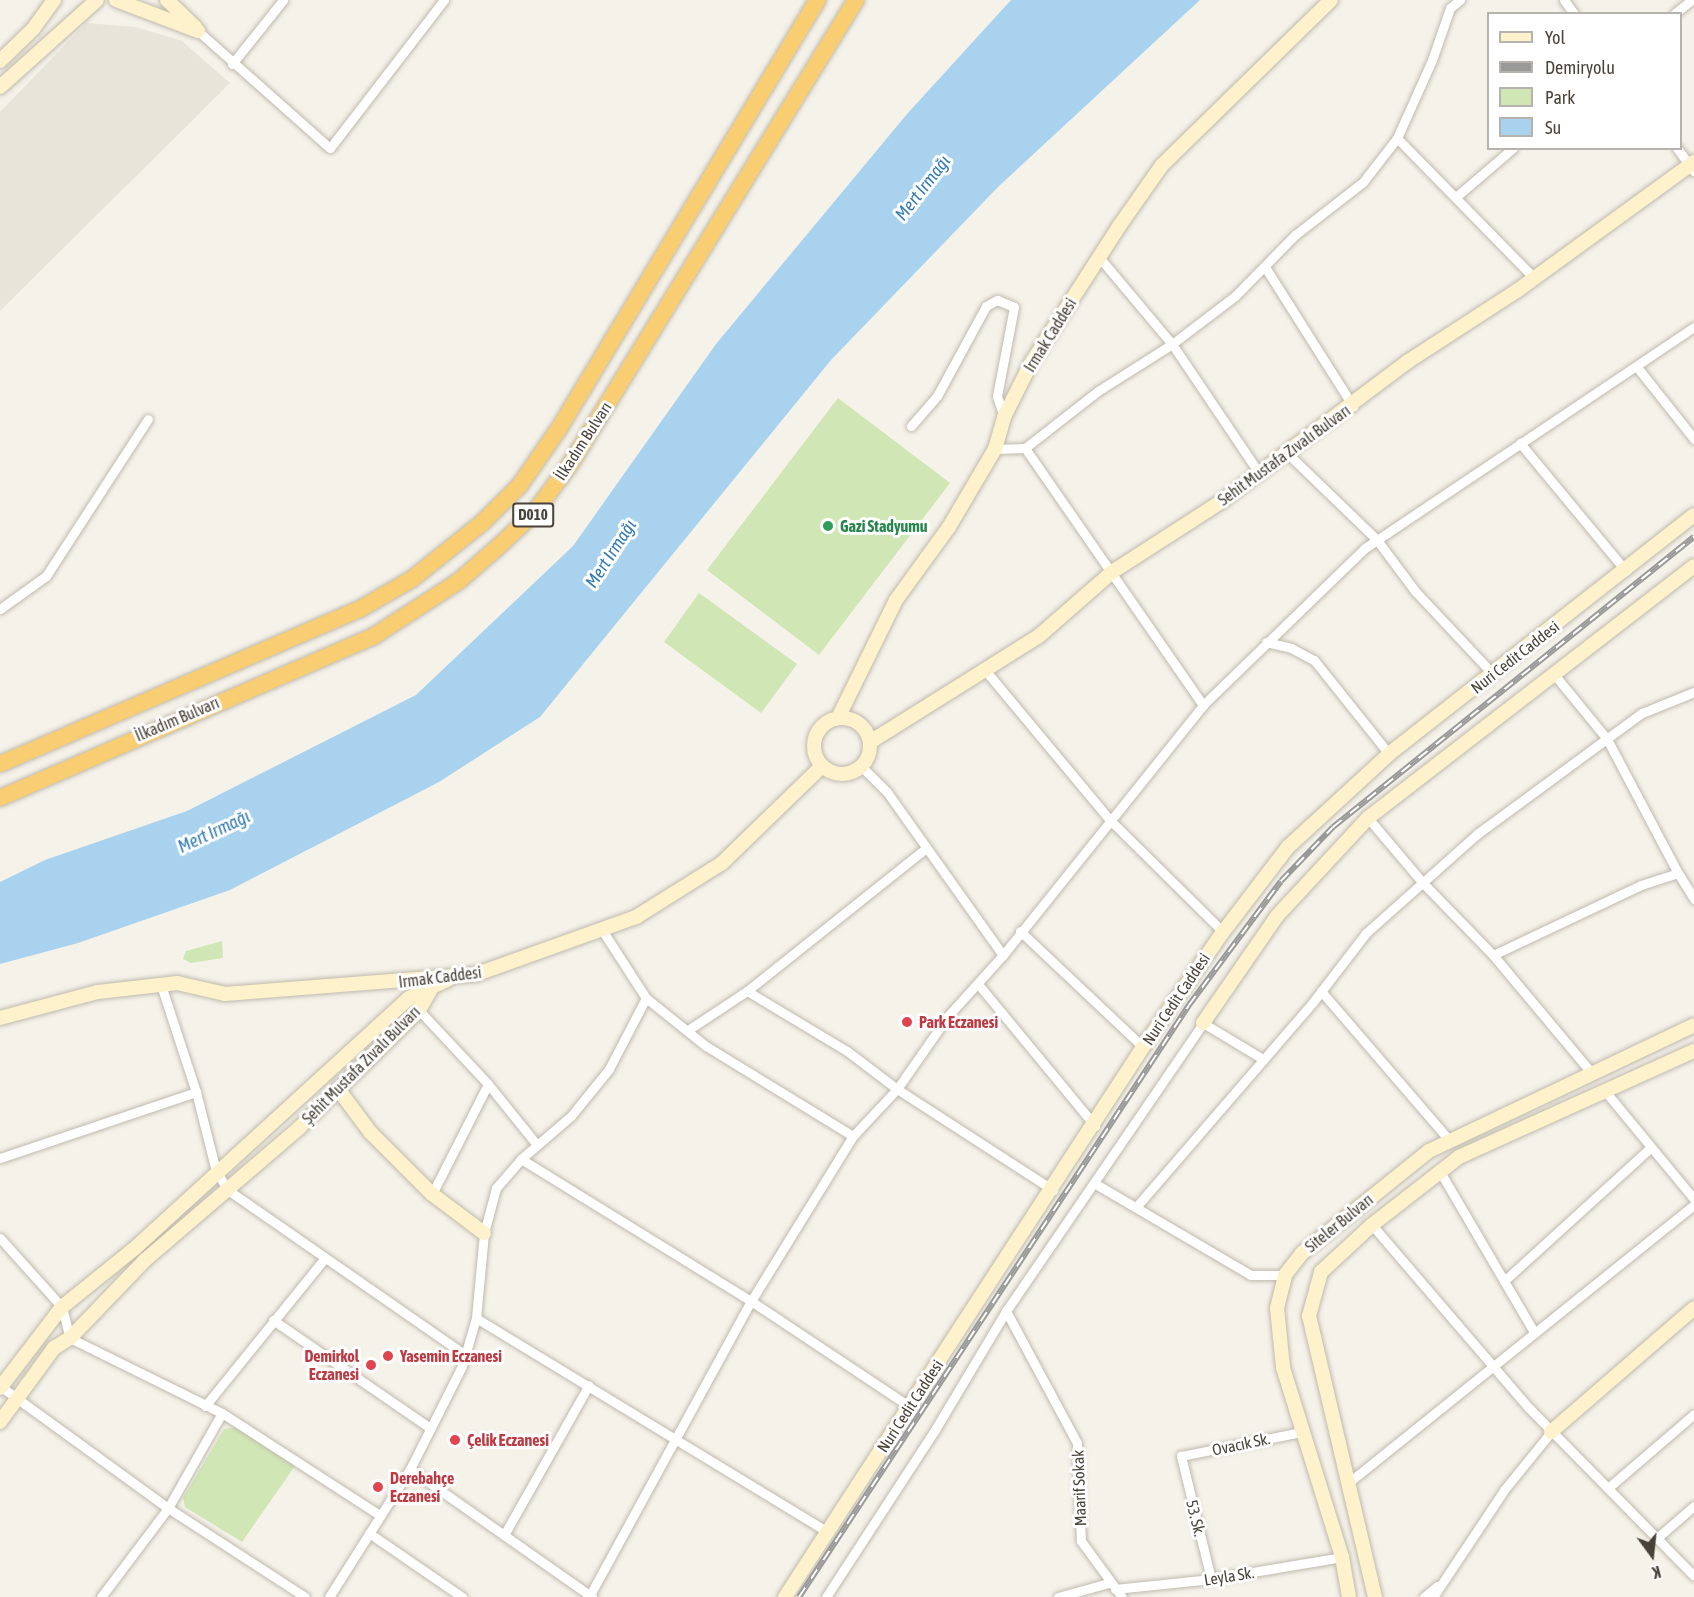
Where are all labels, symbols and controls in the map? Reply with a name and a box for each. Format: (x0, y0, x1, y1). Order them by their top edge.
legend (1487, 12, 1682, 150)
text: Yol (1545, 27, 1565, 48)
text: Demiryolu (1545, 57, 1615, 78)
text: Park (1545, 87, 1575, 108)
text: Su (1545, 117, 1561, 138)
water label: Mert Irmağı (891, 151, 955, 225)
street label: Irmak Caddesi (1020, 295, 1080, 375)
street label: İlkadım Bulvarı (551, 398, 615, 484)
street label: Sehit Mustafa Zıvalı Bulvarı (1214, 401, 1354, 509)
road number: D010 (512, 503, 554, 527)
water label: Mert Irmağı (581, 516, 641, 592)
place label: Gazi Stadyumu (840, 516, 927, 536)
marker: Gazi Stadyumu (821, 519, 835, 533)
street label: Nuri Cedit Caddesi (1467, 617, 1563, 697)
street label: İlkadım Bulvarı (132, 693, 222, 745)
water label: Mert Irmağı (175, 806, 253, 858)
street label: Nuri Cedit Caddesi (1138, 949, 1214, 1049)
street label: Irmak Caddesi (397, 962, 483, 992)
street label: Şehit Mustafa Zıvalı Bulvarı (298, 1002, 424, 1128)
place label: Park Eczanesi (919, 1012, 998, 1032)
marker: Park Eczanesi (900, 1015, 914, 1029)
street label: Siteler Bulvarı (1301, 1190, 1377, 1256)
place label: Demirkol Eczanesi (304, 1346, 359, 1384)
place label: Yasemin Eczanesi (400, 1346, 502, 1366)
marker: Yasemin Eczanesi (381, 1349, 395, 1363)
street label: Nuri Cedit Caddesi (873, 1356, 947, 1456)
marker: Demirkol Eczanesi (364, 1358, 378, 1372)
street label: Ovacık Sk. (1210, 1429, 1272, 1459)
place label: Çelik Eczanesi (467, 1430, 549, 1450)
marker: Çelik Eczanesi (448, 1433, 462, 1447)
street label: Maarif Sokak (1068, 1450, 1090, 1526)
place label: Derebahçe Eczanesi (390, 1468, 454, 1506)
marker: Derebahçe Eczanesi (371, 1480, 385, 1494)
street label: 53. Sk. (1182, 1498, 1210, 1538)
north arrow (1622, 1525, 1682, 1585)
street label: Leyla Sk. (1203, 1563, 1255, 1589)
text: K (1651, 1563, 1663, 1582)

